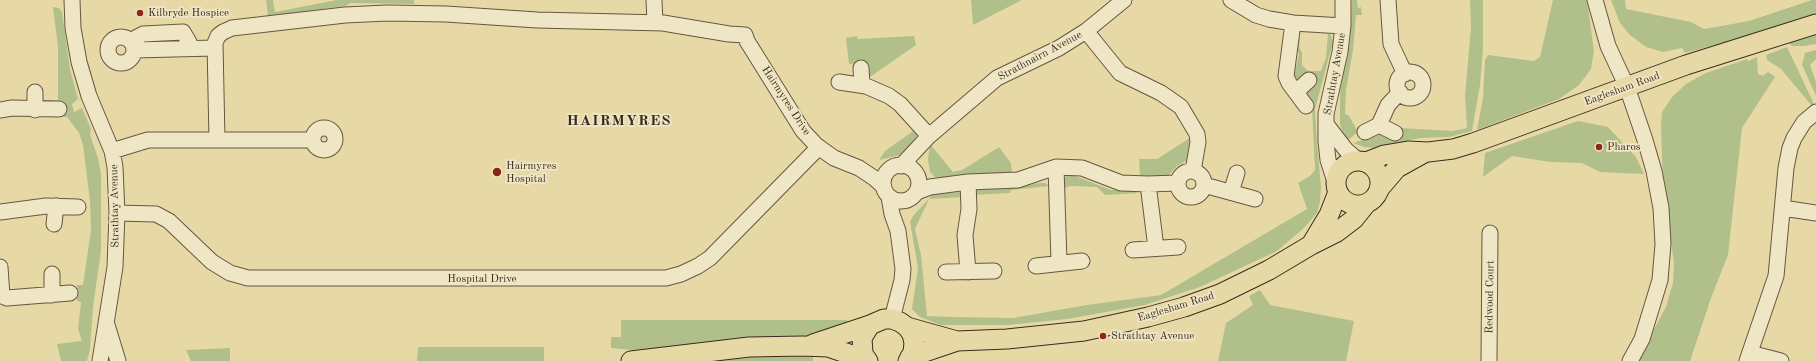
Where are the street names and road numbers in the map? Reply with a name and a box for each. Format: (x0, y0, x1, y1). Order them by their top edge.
street label: Strathnairn Avenue (996, 28, 1084, 84)
street label: Strathtay Avenue (1321, 32, 1349, 116)
street label: Hairmyres Drive (759, 64, 813, 138)
street label: Eaglesham Road (1582, 69, 1662, 109)
street label: Strathtay Avenue (108, 164, 122, 248)
street label: Redwood Court (1483, 260, 1497, 334)
street label: Hospital Drive (447, 272, 517, 286)
street label: Eaglesham Road (1136, 289, 1216, 325)

